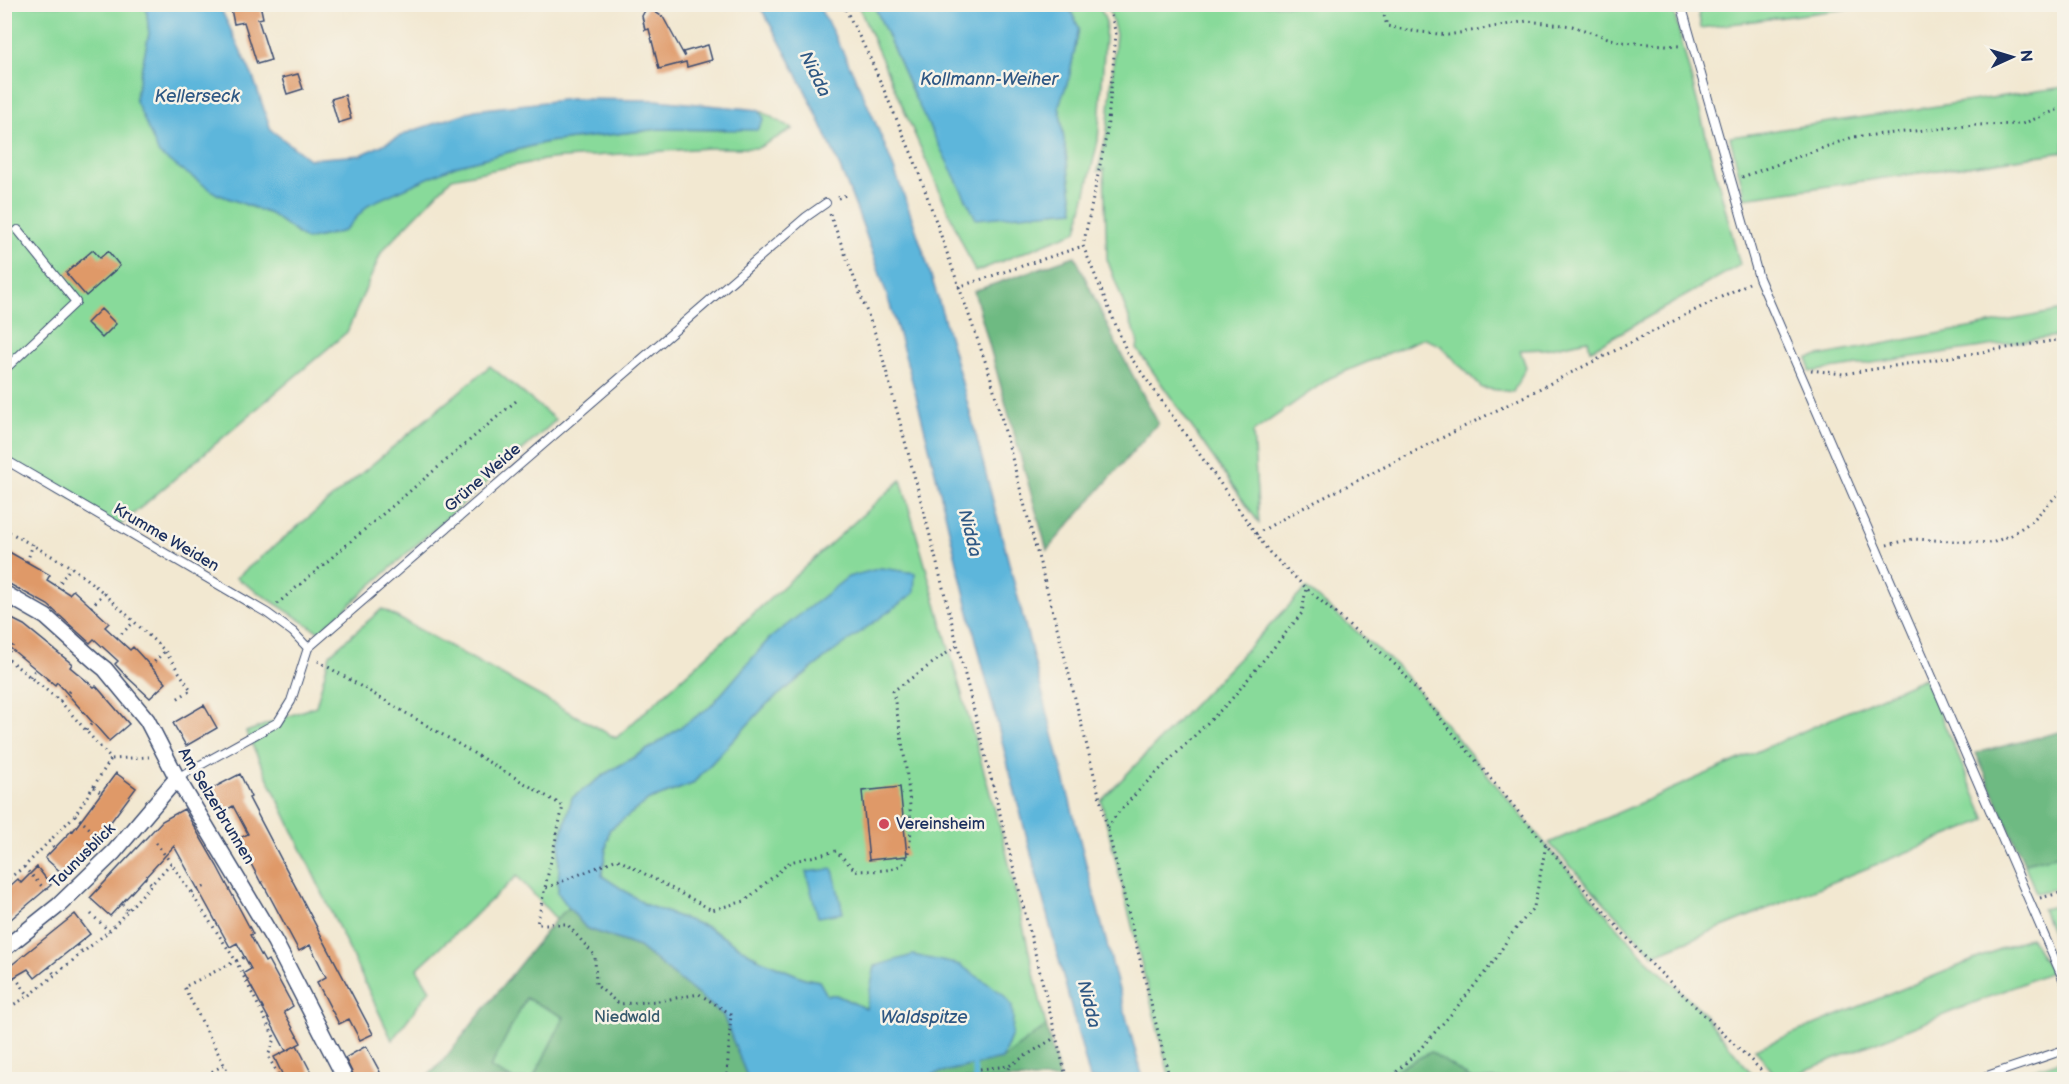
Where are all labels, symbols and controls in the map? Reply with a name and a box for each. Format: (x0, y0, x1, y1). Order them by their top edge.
north arrow (1982, 27, 2042, 87)
water label: Nidda (795, 48, 835, 100)
text: N (2016, 49, 2035, 63)
water label: Kollmann-Weiher (920, 69, 1060, 90)
water label: Kellerseck (155, 86, 241, 107)
street label: Grüne Weide (441, 439, 525, 516)
street label: Krumme Weiden (110, 500, 222, 576)
water label: Nidda (954, 507, 986, 559)
street label: Am Selzerbrunnen (174, 744, 258, 868)
place label: Vereinsheim (896, 815, 985, 834)
marker: Vereinsheim (877, 817, 891, 831)
street label: Taunusblick (46, 819, 120, 893)
water label: Nidda (1073, 978, 1105, 1030)
water label: Waldspitze (880, 1007, 968, 1028)
park label: Niedwald (594, 1008, 660, 1027)

